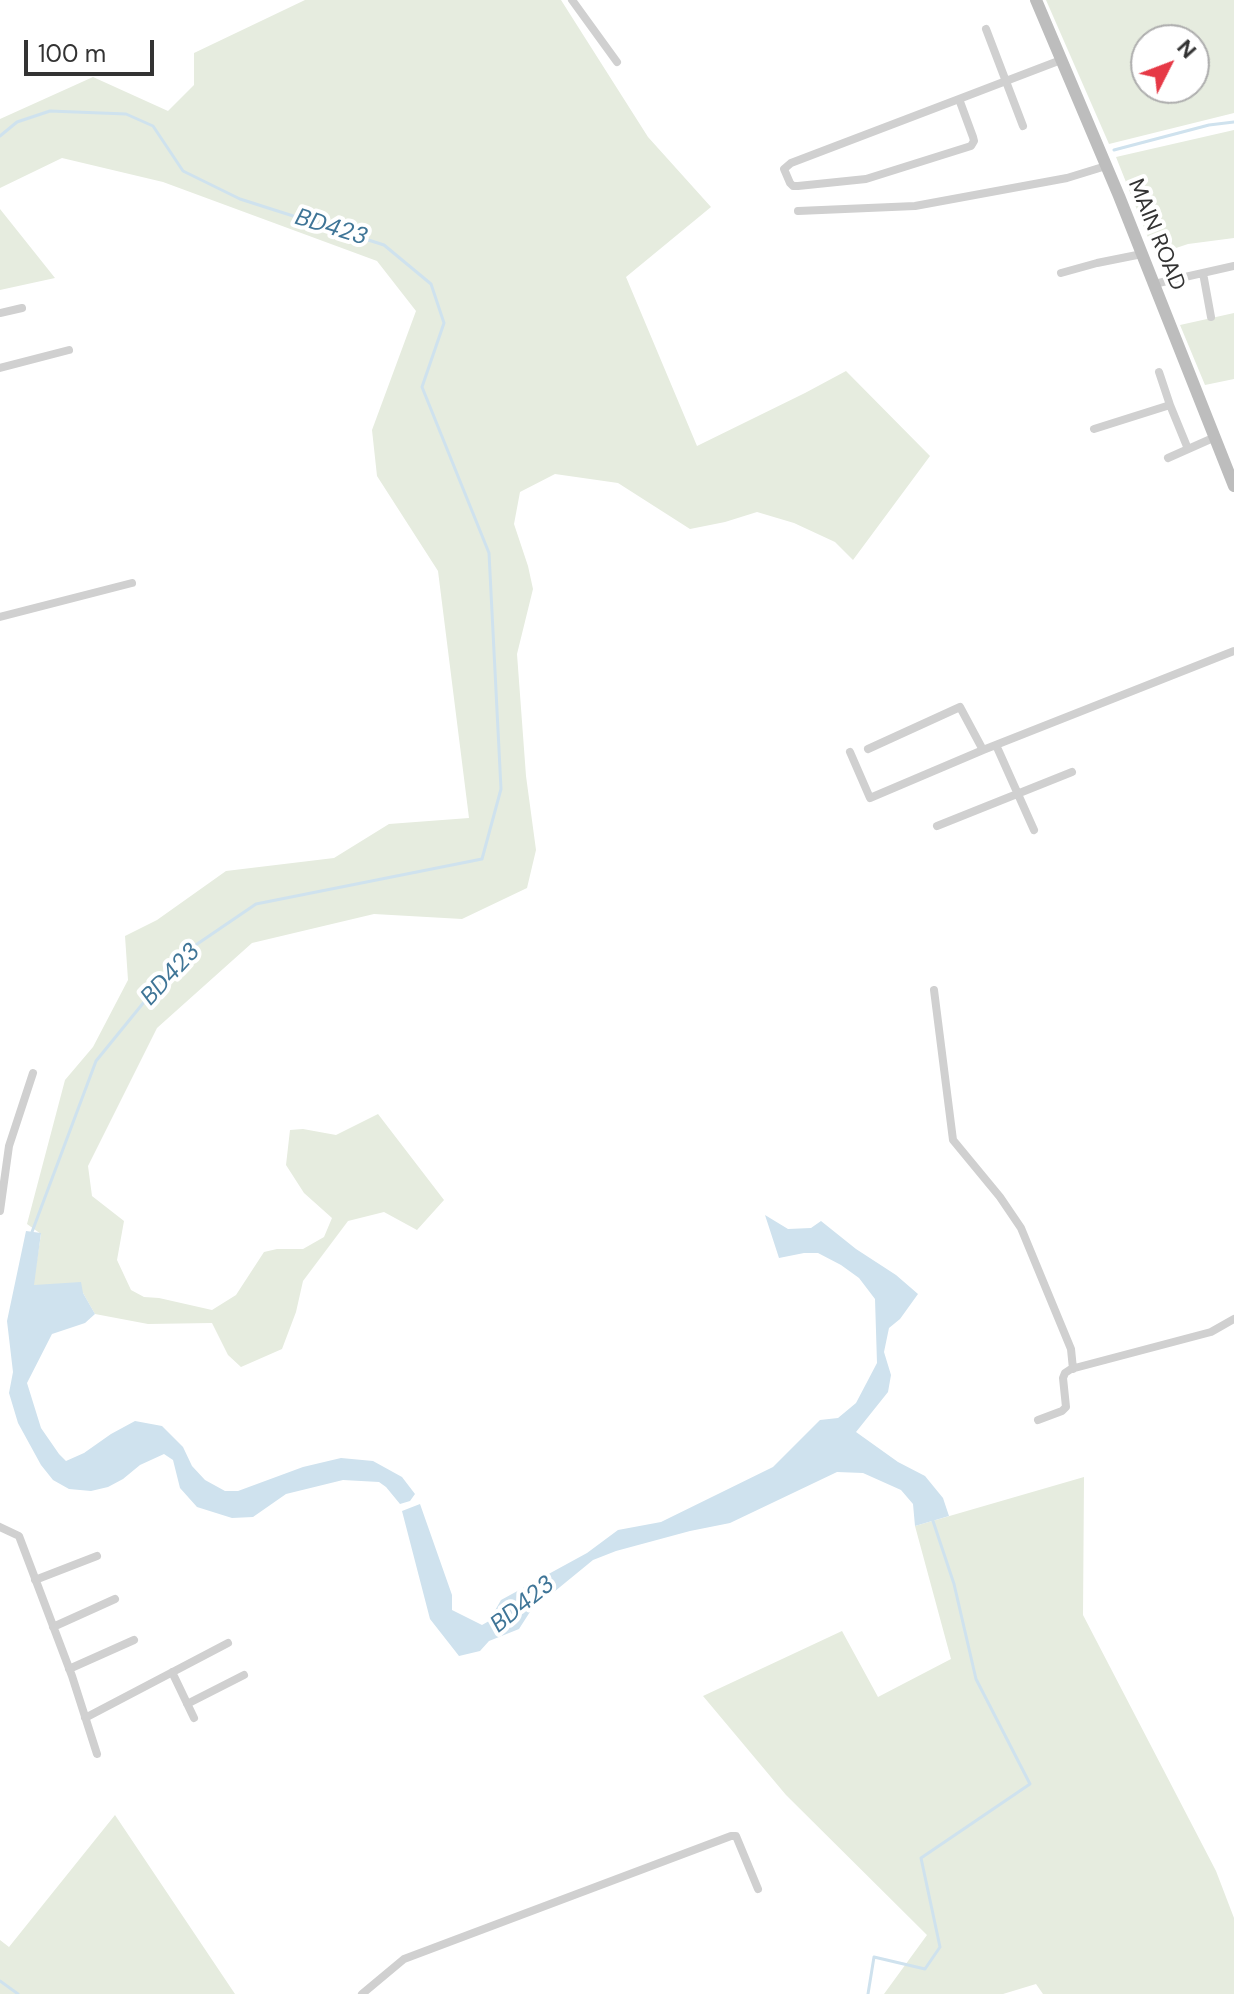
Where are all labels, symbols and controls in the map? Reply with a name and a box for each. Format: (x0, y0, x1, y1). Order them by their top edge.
scale bar (28, 24, 158, 74)
north arrow (1130, 24, 1210, 104)
text: N (1171, 33, 1203, 65)
text: 100 m (38, 38, 106, 69)
street label: MAIN ROAD (1122, 175, 1190, 295)
water label: BD423 (291, 203, 371, 253)
water label: BD423 (135, 938, 207, 1012)
water label: BD423 (485, 1571, 561, 1639)

